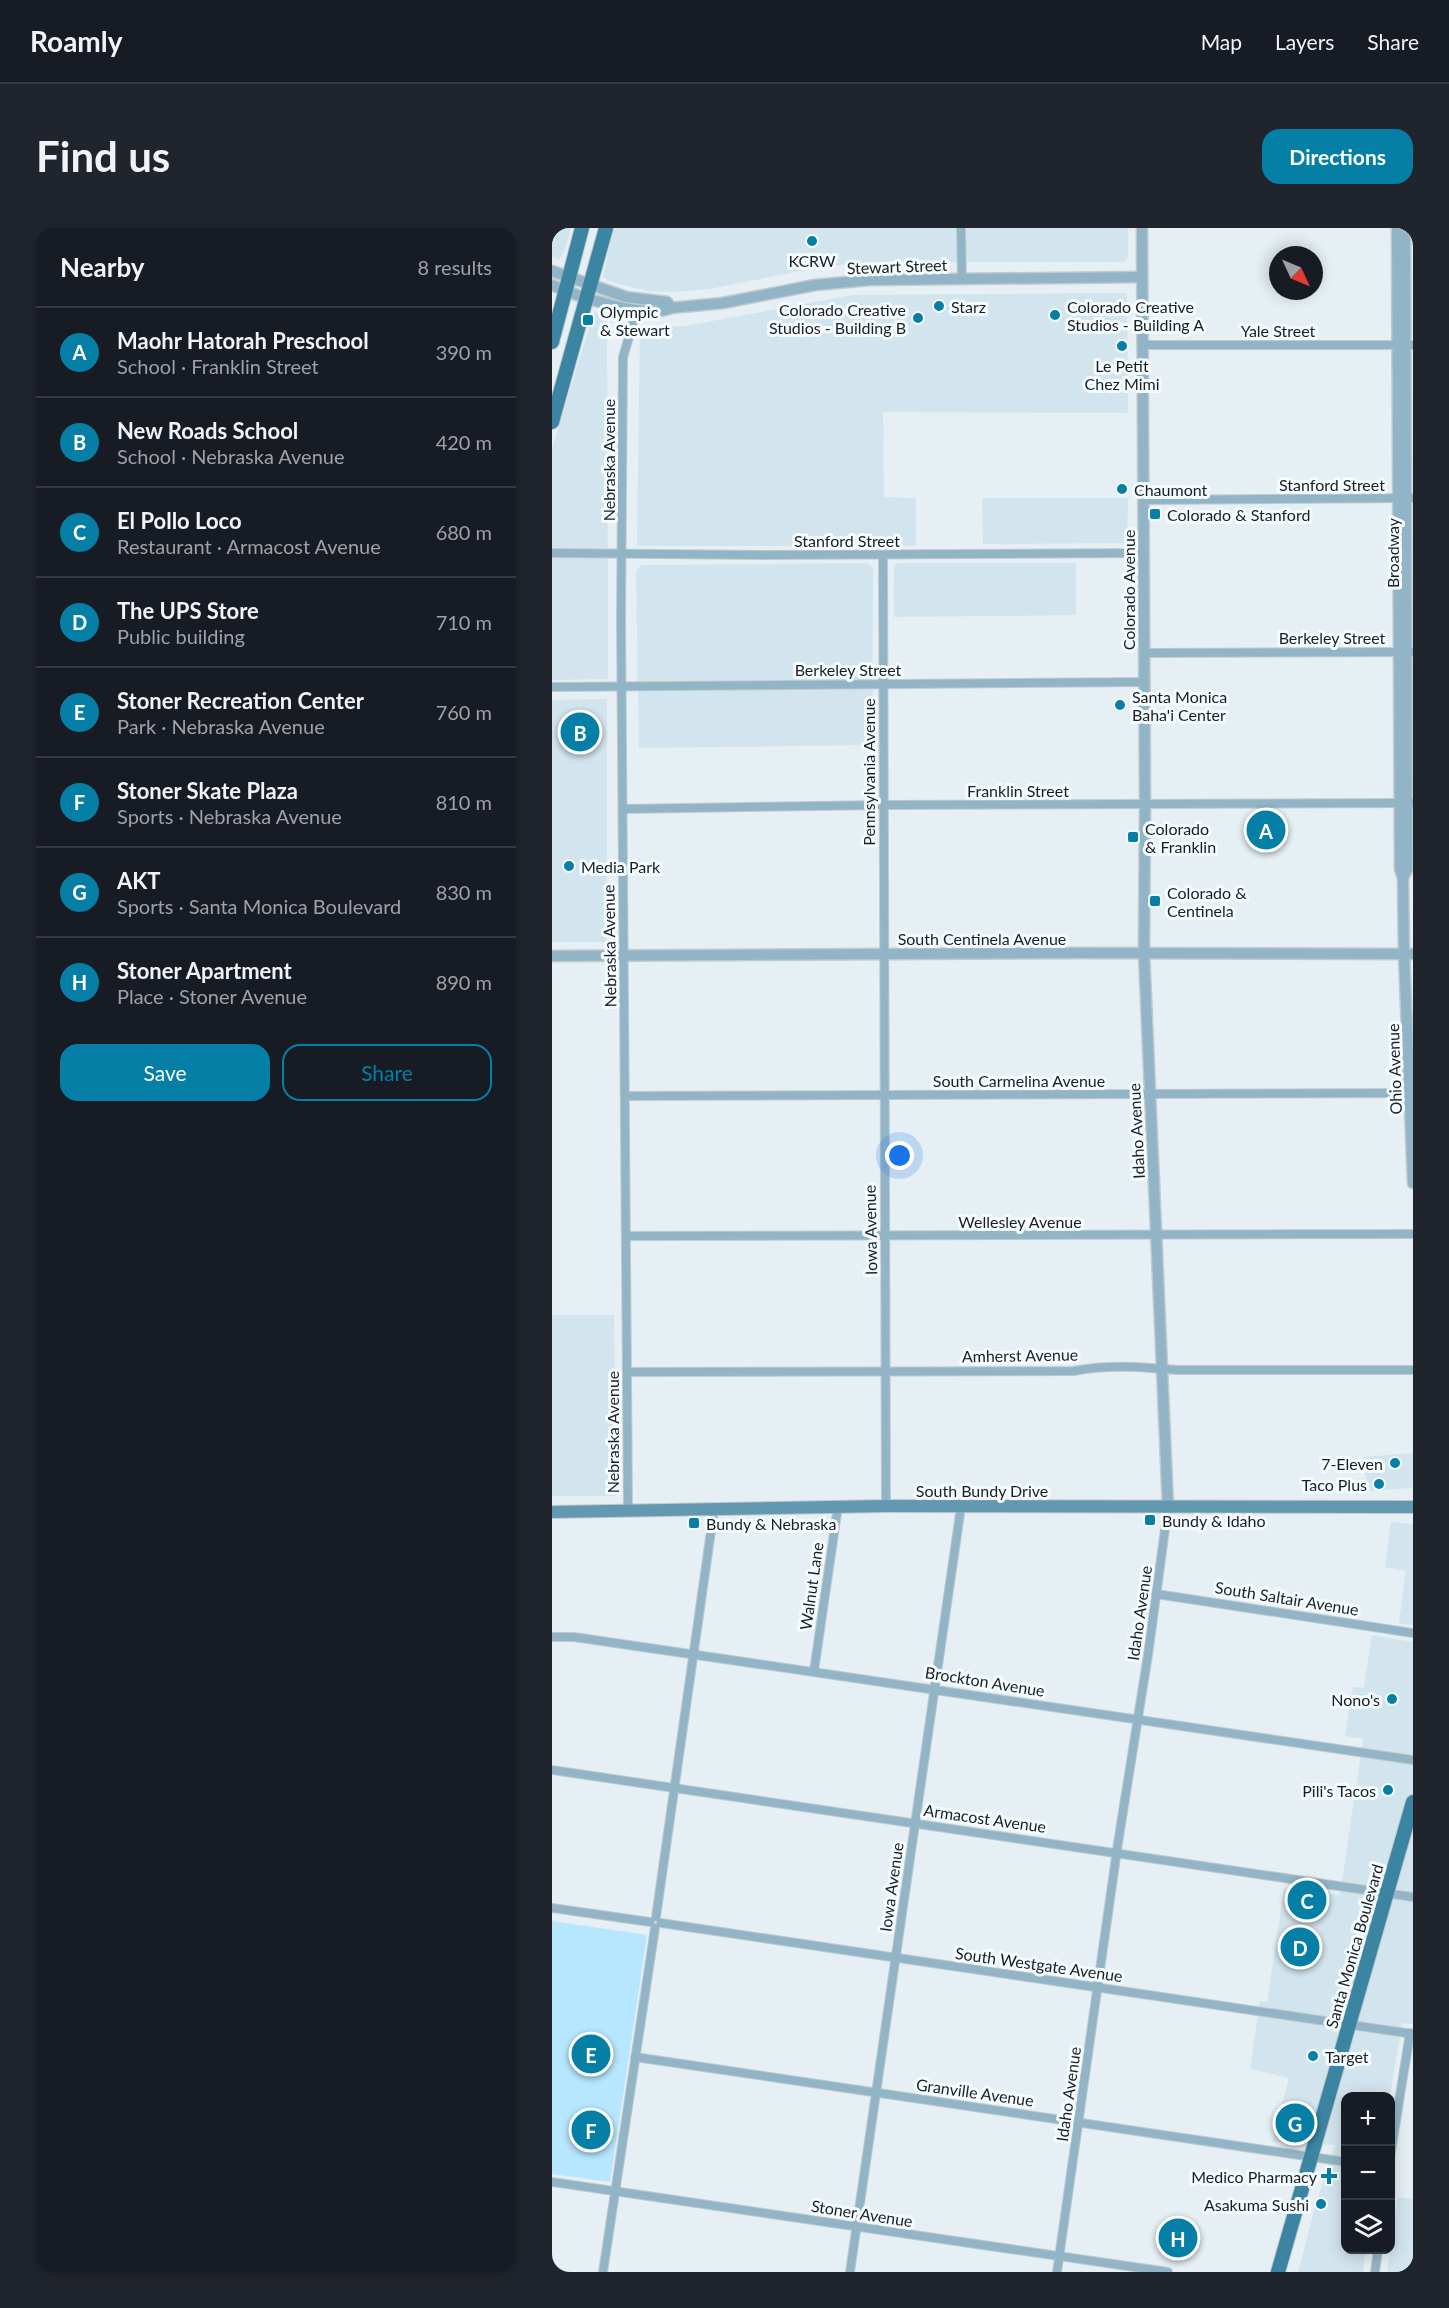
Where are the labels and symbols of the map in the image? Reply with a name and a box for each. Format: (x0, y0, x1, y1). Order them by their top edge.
marker: KCRW (805, 234, 819, 248)
north arrow (1269, 246, 1323, 300)
place label: KCRW (788, 251, 836, 270)
street label: Stewart Street (846, 255, 948, 277)
place label: Starz (951, 297, 986, 316)
place label: Colorado Creative Studios - Building A (1067, 297, 1204, 334)
marker: Starz (932, 299, 946, 313)
place label: Colorado Creative Studios - Building B (769, 300, 906, 337)
place label: Olympic & Stewart (600, 302, 670, 339)
marker: Colorado Creative Studios - Building A (1048, 308, 1062, 322)
marker: Colorado Creative Studios - Building B (911, 311, 925, 325)
marker: Olympic & Stewart (581, 313, 595, 327)
street label: Yale Street (1241, 321, 1316, 340)
marker: Le Petit Chez Mimi (1115, 339, 1129, 353)
place label: Le Petit Chez Mimi (1085, 356, 1159, 393)
street label: Nebraska Avenue (599, 399, 618, 521)
street label: Stanford Street (1279, 475, 1385, 494)
place label: Chaumont (1134, 480, 1208, 499)
marker: Chaumont (1115, 482, 1129, 496)
place label: Colorado & Stanford (1167, 505, 1310, 524)
marker: Colorado & Stanford (1148, 507, 1162, 521)
street label: Broadway (1383, 517, 1402, 588)
street label: Colorado Avenue (1119, 530, 1138, 650)
street label: Stanford Street (794, 531, 900, 550)
street label: Berkeley Street (1279, 628, 1386, 647)
street label: Berkeley Street (795, 660, 902, 679)
place label: Santa Monica Baha'i Center (1132, 687, 1227, 724)
street label: Pennsylvania Avenue (859, 698, 878, 846)
marker: Santa Monica Baha'i Center (1113, 698, 1127, 712)
pin: B (561, 710, 600, 754)
street label: Franklin Street (967, 781, 1069, 800)
pin: A (1246, 808, 1286, 852)
place label: Colorado & Franklin (1145, 819, 1216, 856)
marker: Colorado & Franklin (1126, 830, 1140, 844)
place label: Media Park (581, 857, 661, 876)
marker: Media Park (562, 859, 576, 873)
place label: Colorado & Centinela (1167, 883, 1247, 920)
street label: Nebraska Avenue (598, 885, 620, 1007)
marker: Colorado & Centinela (1148, 894, 1162, 908)
street label: South Centinela Avenue (898, 929, 1066, 948)
street label: Ohio Avenue (1383, 1023, 1405, 1115)
street label: South Carmelina Avenue (933, 1071, 1105, 1090)
street label: Idaho Avenue (1124, 1083, 1148, 1179)
your location (885, 1141, 914, 1170)
street label: Iowa Avenue (860, 1185, 880, 1275)
street label: Wellesley Avenue (958, 1212, 1082, 1231)
street label: Amherst Avenue (962, 1344, 1078, 1366)
street label: Nebraska Avenue (603, 1371, 622, 1493)
place label: 7-Eleven (1321, 1454, 1383, 1473)
marker: 7-Eleven (1388, 1456, 1402, 1470)
place label: Taco Plus (1302, 1475, 1367, 1494)
marker: Taco Plus (1372, 1477, 1386, 1491)
street label: South Bundy Drive (916, 1481, 1048, 1500)
place label: Bundy & Idaho (1162, 1511, 1266, 1530)
marker: Bundy & Idaho (1143, 1513, 1157, 1527)
place label: Bundy & Nebraska (706, 1514, 836, 1533)
marker: Bundy & Nebraska (687, 1516, 701, 1530)
street label: Walnut Lane (795, 1541, 827, 1631)
street label: Idaho Avenue (1123, 1564, 1155, 1662)
street label: South Saltair Avenue (1214, 1577, 1360, 1619)
street label: Brockton Avenue (924, 1662, 1046, 1700)
place label: Nono's (1331, 1690, 1380, 1709)
marker: Nono's (1385, 1692, 1399, 1706)
place label: Pili's Tacos (1302, 1781, 1376, 1800)
marker: Pili's Tacos (1381, 1783, 1395, 1797)
street label: Armacost Avenue (923, 1800, 1047, 1836)
street label: Iowa Avenue (875, 1841, 907, 1933)
street label: Santa Monica Boulevard (1321, 1862, 1387, 2030)
pin: C (1288, 1878, 1326, 1922)
pin: D (1280, 1924, 1320, 1970)
street label: South Westgate Avenue (954, 1943, 1124, 1985)
pin: E (572, 2032, 610, 2076)
street label: Idaho Avenue (1052, 2045, 1084, 2143)
place label: Target (1325, 2047, 1369, 2066)
marker: Target (1306, 2049, 1320, 2063)
street label: Granville Avenue (915, 2074, 1035, 2110)
pin: G (1276, 2100, 1314, 2146)
pin: F (572, 2108, 610, 2152)
place label: Medico Pharmacy (1191, 2167, 1318, 2186)
marker: Medico Pharmacy (1322, 2169, 1336, 2183)
place label: Asakuma Sushi (1204, 2195, 1309, 2214)
street label: Stoner Avenue (810, 2196, 914, 2230)
marker: Asakuma Sushi (1314, 2197, 1328, 2211)
pin: H (1158, 2216, 1198, 2260)

